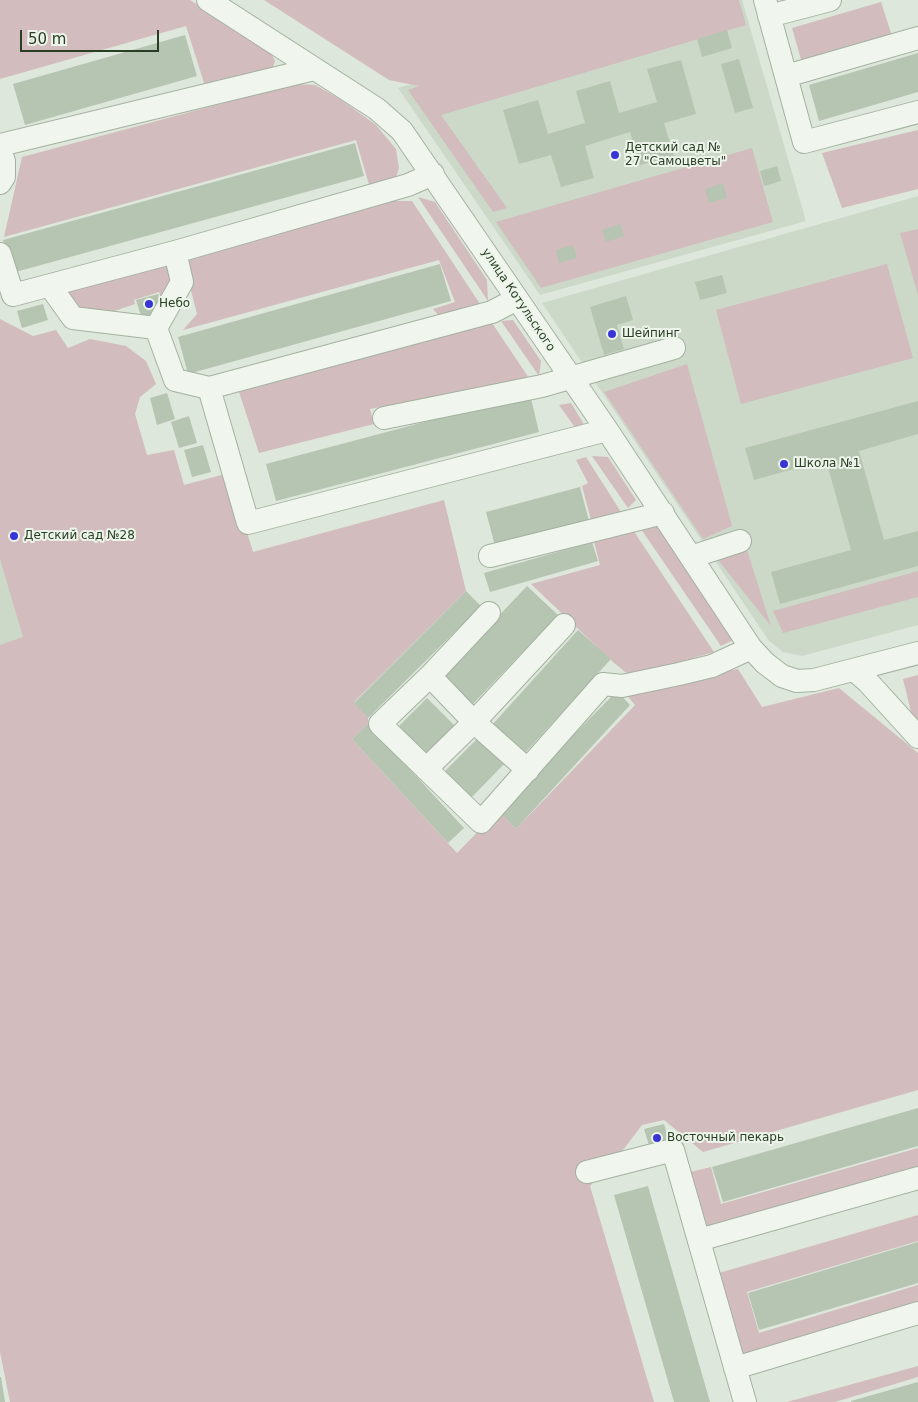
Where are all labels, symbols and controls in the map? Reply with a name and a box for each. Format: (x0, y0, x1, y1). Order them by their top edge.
scale bar (22, 20, 161, 52)
text: 50 m (28, 30, 66, 48)
place label: Детский сад № 27 "Самоцветы" (625, 141, 726, 169)
marker: Детский сад № 27 "Самоцветы" (609, 149, 621, 161)
street label: улица Котульского (478, 246, 558, 354)
place label: Небо (159, 297, 190, 311)
marker: Небо (143, 298, 155, 310)
place label: Шейпинг (622, 327, 680, 341)
marker: Шейпинг (606, 328, 618, 340)
place label: Школа №1 (794, 457, 860, 471)
marker: Школа №1 (778, 458, 790, 470)
place label: Детский сад №28 (24, 529, 135, 543)
marker: Детский сад №28 (8, 530, 20, 542)
place label: Восточный пекарь (667, 1131, 784, 1145)
marker: Восточный пекарь (651, 1132, 663, 1144)

